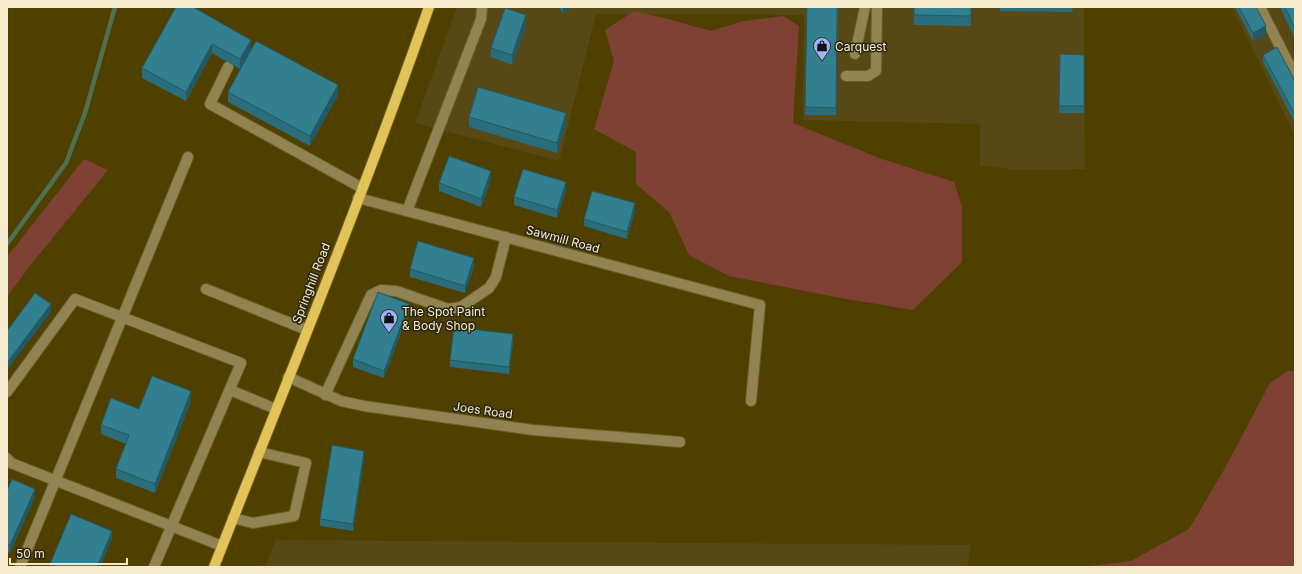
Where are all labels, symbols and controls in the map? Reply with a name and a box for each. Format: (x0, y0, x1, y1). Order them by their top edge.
shop icon: Carquest (812, 36, 832, 61)
place label: Carquest (835, 39, 887, 54)
street label: Sawmill Road (524, 222, 602, 256)
street label: Springhill Road (289, 241, 333, 325)
place label: The Spot Paint & Body Shop (402, 304, 485, 333)
shop icon: The Spot Paint & Body Shop (379, 308, 399, 333)
street label: Joes Road (452, 398, 514, 422)
scale bar (10, 540, 127, 566)
text: 50 m (16, 546, 45, 561)

